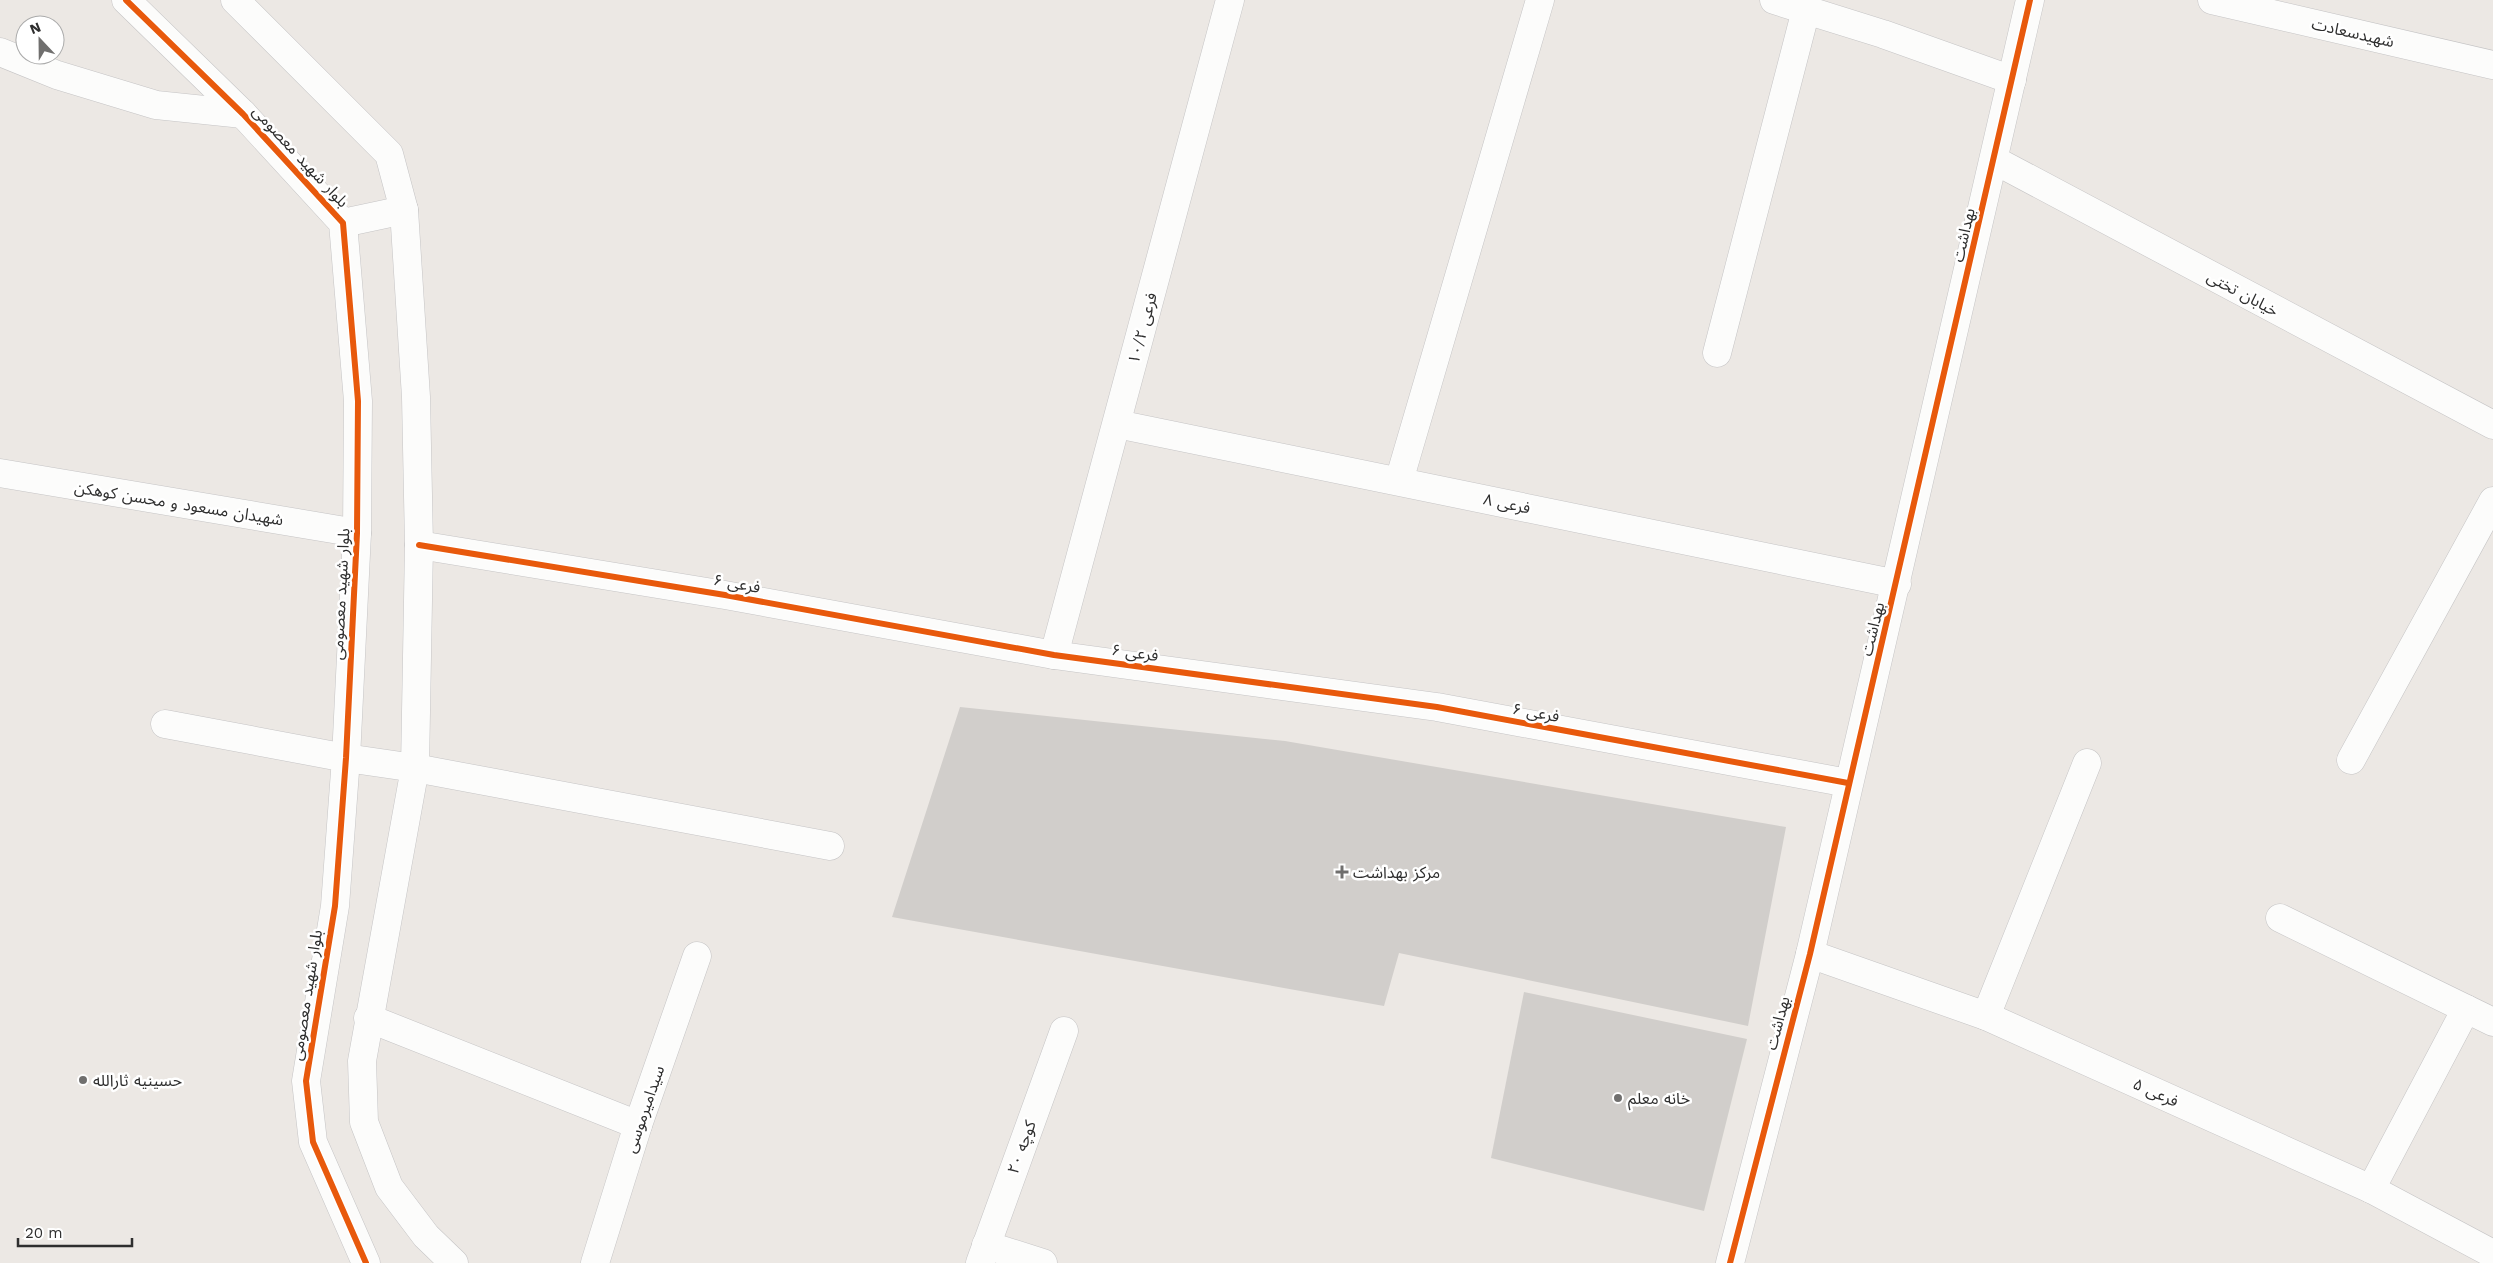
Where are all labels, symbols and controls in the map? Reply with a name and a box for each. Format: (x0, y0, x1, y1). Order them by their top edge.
street label: شهیدسعادت (2310, 14, 2396, 51)
north arrow (15, 15, 65, 65)
text: N (27, 19, 43, 37)
street label: بلوار شهید معصومی (249, 102, 353, 211)
street label: بهداشت (1948, 206, 1979, 264)
street label: خیابان تختی (2204, 267, 2282, 320)
street label: فرعی ۱۰/۲ (1124, 290, 1161, 366)
street label: شهیدان مسعود و محسن کوهکن (73, 478, 285, 529)
street label: فرعی ۸ (1482, 489, 1532, 518)
street label: بلوار شهید معصومی (328, 528, 353, 660)
street label: فرعی ۶ (712, 570, 762, 597)
street label: بهداشت (1857, 600, 1888, 658)
street label: فرعی ۶ (1110, 640, 1160, 665)
street label: فرعی ۶ (1511, 699, 1561, 726)
place label: مرکز بهداشت (1353, 863, 1440, 882)
marker: مرکز بهداشت (1335, 865, 1349, 879)
street label: بلوار شهید معصومی (287, 928, 326, 1062)
street label: بهداشت (1761, 994, 1794, 1052)
street label: سیدامیرموسی (621, 1063, 668, 1155)
place label: حسینیه ثارالله (93, 1071, 182, 1090)
marker: حسینیه ثارالله (77, 1074, 89, 1086)
street label: فرعی ۵ (2130, 1074, 2181, 1111)
place label: خانه معلم (1628, 1089, 1690, 1111)
marker: خانه معلم (1612, 1092, 1624, 1104)
street label: کوچه ۲۰ (1003, 1118, 1041, 1177)
scale bar (18, 1216, 131, 1248)
text: 20 m (25, 1224, 63, 1242)

